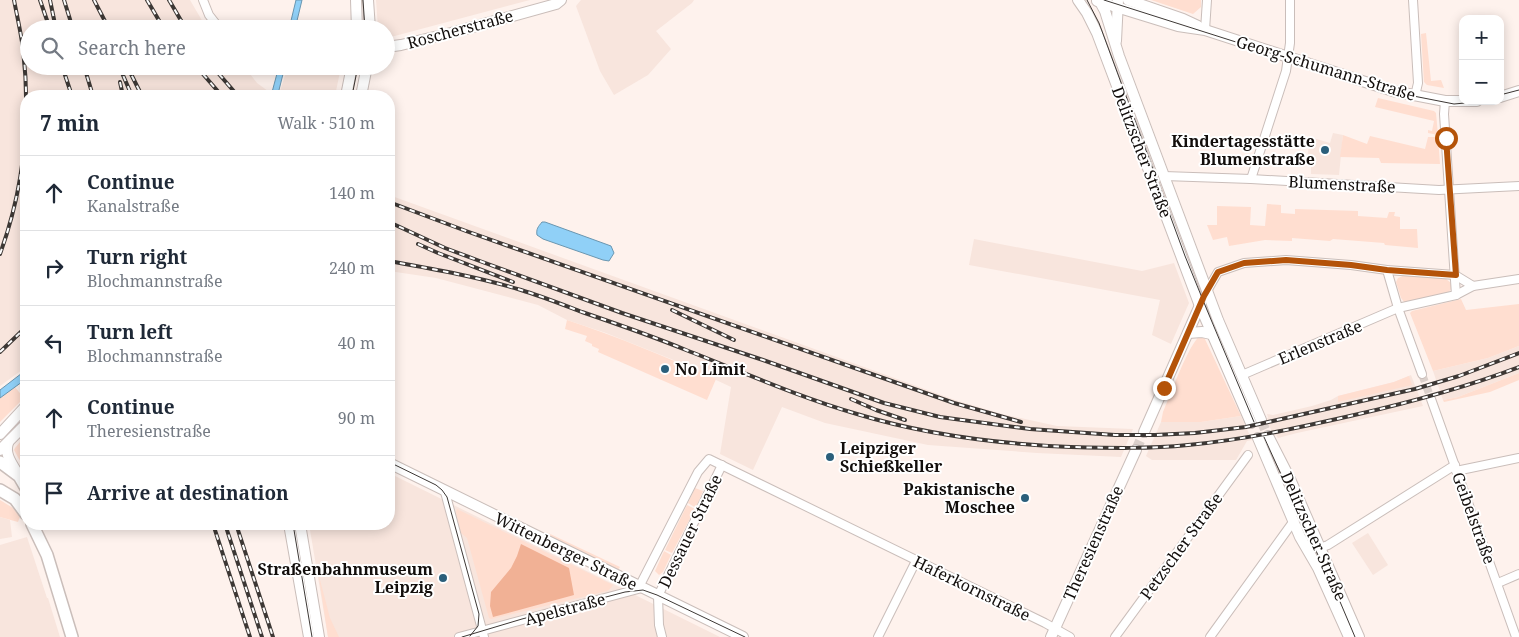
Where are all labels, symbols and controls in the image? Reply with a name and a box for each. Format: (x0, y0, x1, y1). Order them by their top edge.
street label: Roscherstraße (404, 4, 516, 54)
map controls (1459, 15, 1504, 105)
button: + (1459, 15, 1504, 60)
search box (20, 20, 395, 75)
street label: Georg-Schumann-Straße (1234, 30, 1418, 106)
icon: search (38, 34, 66, 62)
text: Search here (78, 35, 186, 61)
button: − (1459, 60, 1504, 105)
street label: Delitzscher Straße (1107, 83, 1177, 221)
text: 7 min (40, 109, 99, 137)
text: Walk · 510 m (278, 112, 375, 134)
route start (1435, 127, 1458, 150)
place label: Kindertagesstätte Blumenstraße (1171, 130, 1315, 170)
marker: Kindertagesstätte Blumenstraße (1319, 144, 1331, 156)
text: Continue (87, 169, 175, 195)
street label: Blumenstraße (1288, 170, 1396, 198)
icon: ahead (40, 179, 68, 207)
text: 140 m (329, 182, 375, 204)
text: Kanalstraße (87, 195, 179, 217)
text: Turn right (87, 244, 187, 270)
icon: right (40, 254, 68, 282)
text: 240 m (329, 257, 375, 279)
text: Blochmannstraße (87, 270, 222, 292)
street label: Erlenstraße (1275, 314, 1365, 370)
text: Turn left (87, 319, 173, 345)
icon: left (40, 329, 68, 357)
text: 40 m (338, 332, 375, 354)
text: Blochmannstraße (87, 345, 222, 367)
place label: No Limit (675, 358, 746, 380)
marker: No Limit (659, 363, 671, 375)
route end (1153, 377, 1176, 400)
text: Continue (87, 394, 175, 420)
icon: ahead (40, 404, 68, 432)
text: 90 m (338, 407, 375, 429)
text: Theresienstraße (87, 420, 211, 442)
place label: Leipziger Schießkeller (840, 437, 943, 477)
marker: Leipziger Schießkeller (824, 451, 836, 463)
street label: Delitzscher Straße (1276, 468, 1352, 604)
street label: Geibelstraße (1447, 469, 1501, 567)
street label: Dessauer Straße (653, 471, 727, 591)
place label: Pakistanische Moschee (903, 478, 1015, 518)
icon: arrive (40, 479, 68, 507)
text: Arrive at destination (87, 480, 289, 506)
street label: Theresienstraße (1058, 482, 1128, 604)
street label: Petzscher Straße (1135, 488, 1227, 604)
marker: Pakistanische Moschee (1019, 492, 1031, 504)
street label: Wittenberger Straße (491, 507, 641, 595)
street label: Haferkornstraße (910, 550, 1034, 626)
place label: Straßenbahnmuseum Leipzig (257, 558, 433, 598)
marker: Straßenbahnmuseum Leipzig (437, 572, 449, 584)
street label: Apelstraße (522, 588, 608, 630)

